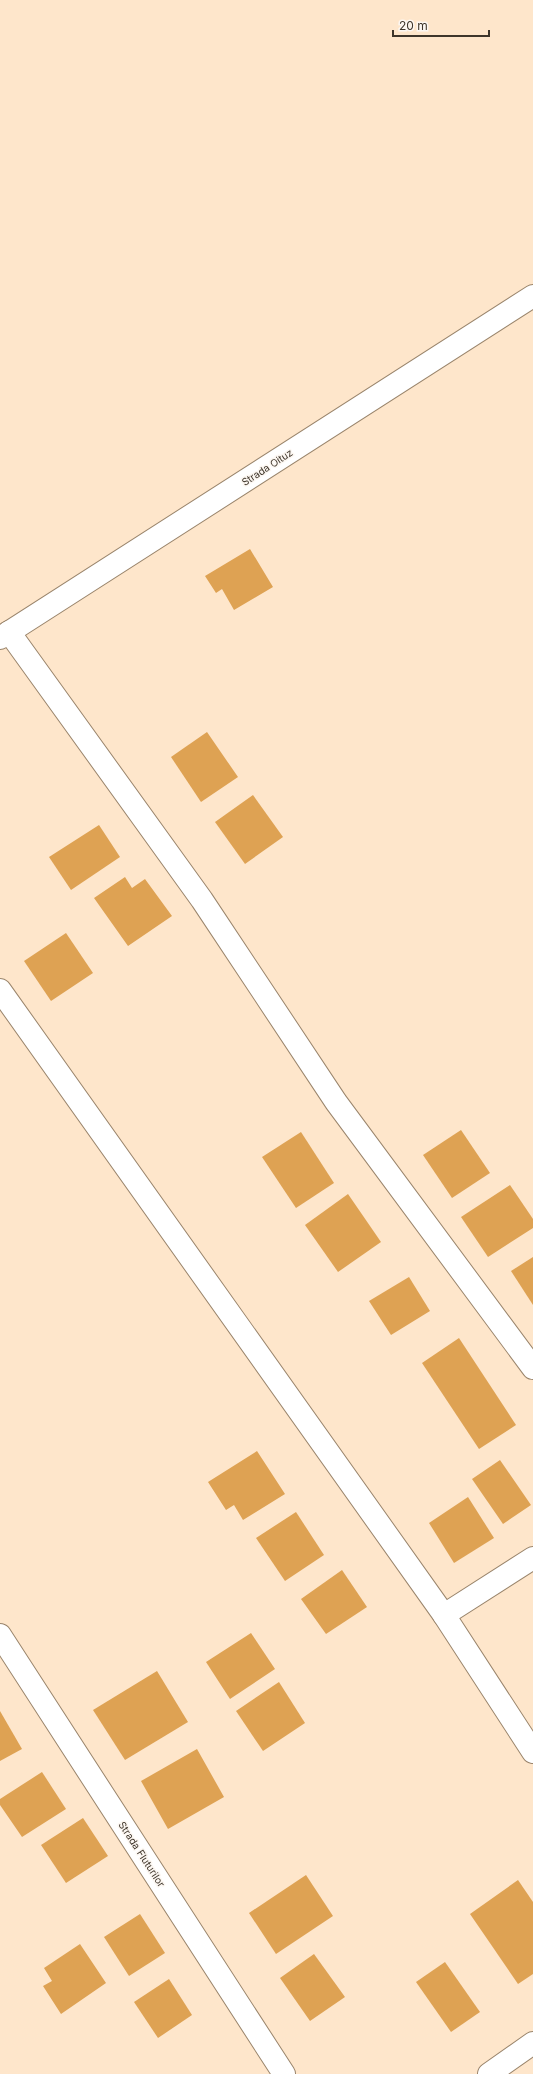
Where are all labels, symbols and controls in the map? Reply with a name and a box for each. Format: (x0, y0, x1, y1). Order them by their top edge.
scale bar (393, 12, 489, 38)
text: 20 m (399, 18, 428, 33)
street label: Strada Oituz (239, 446, 295, 488)
street label: Strada Fluturilor (116, 1819, 168, 1889)

